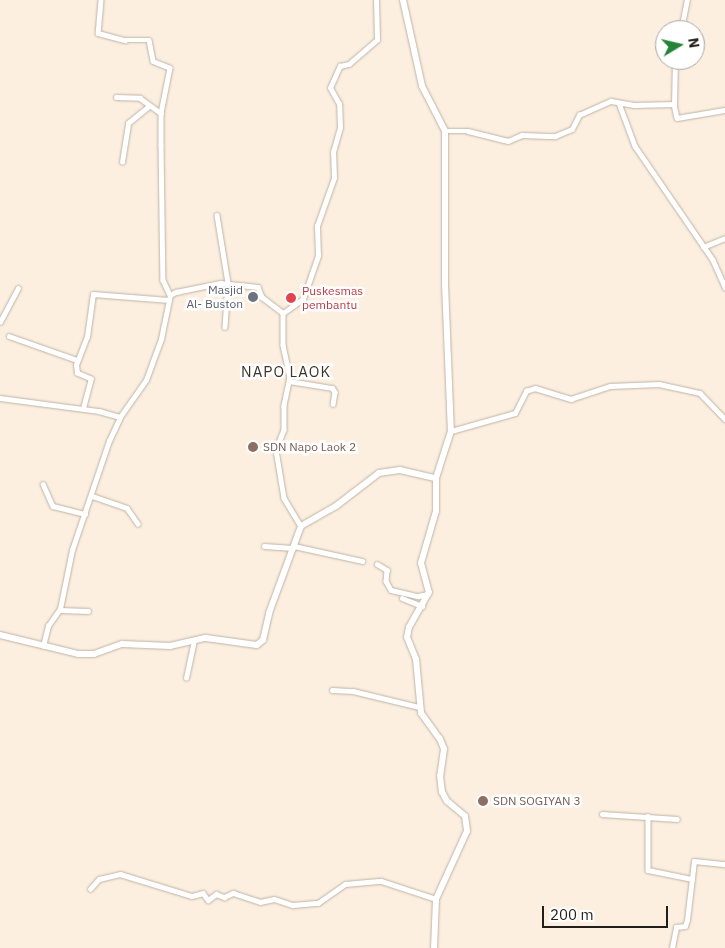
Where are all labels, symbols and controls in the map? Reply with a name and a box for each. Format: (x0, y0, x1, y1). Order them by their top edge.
north arrow (655, 20, 705, 70)
text: N (684, 36, 704, 49)
place label: Masjid Al- Buston (186, 283, 243, 311)
place label: Puskesmas pembantu (302, 284, 363, 312)
marker: Masjid Al- Buston (247, 291, 259, 303)
marker: Puskesmas pembantu (284, 291, 298, 305)
district label: NAPO LAOK (240, 363, 332, 381)
place label: SDN Napo Laok 2 (263, 440, 356, 454)
marker: SDN Napo Laok 2 (247, 441, 259, 453)
place label: SDN SOGIYAN 3 (493, 794, 581, 808)
marker: SDN SOGIYAN 3 (477, 795, 489, 807)
scale bar (545, 896, 671, 928)
text: 200 m (550, 905, 594, 924)

